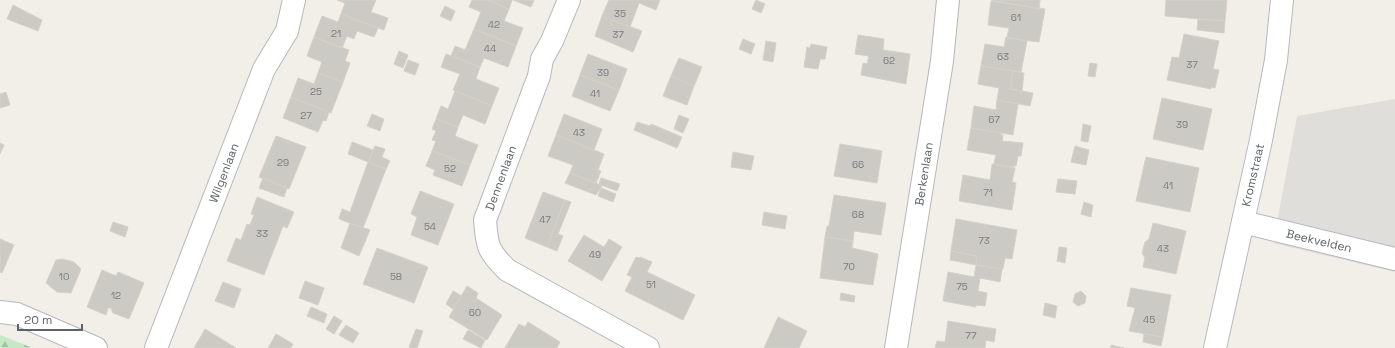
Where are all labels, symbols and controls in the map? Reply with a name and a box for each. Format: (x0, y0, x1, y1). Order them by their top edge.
house number: 35 (614, 7, 626, 20)
house number: 61 (1011, 11, 1021, 24)
house number: 42 (488, 18, 500, 31)
house number: 21 (331, 27, 341, 40)
house number: 37 (612, 28, 624, 41)
house number: 44 (484, 42, 496, 55)
house number: 63 (997, 50, 1009, 63)
house number: 62 (883, 54, 895, 67)
house number: 37 (1186, 58, 1198, 71)
house number: 39 (597, 66, 609, 79)
house number: 25 (310, 85, 322, 98)
house number: 41 (590, 87, 600, 100)
house number: 27 (300, 109, 312, 122)
house number: 67 (988, 113, 1000, 126)
house number: 39 (1176, 118, 1188, 131)
house number: 43 (573, 126, 585, 139)
street label: Wilgenlaan (205, 141, 243, 205)
street label: Berkenlaan (911, 141, 937, 207)
street label: Kromstraat (1238, 142, 1268, 208)
street label: Dennenlaan (482, 143, 520, 213)
house number: 29 (277, 156, 289, 169)
house number: 66 (852, 158, 864, 171)
house number: 52 (444, 162, 456, 175)
house number: 41 (1163, 179, 1173, 192)
house number: 71 (983, 186, 993, 199)
house number: 68 (852, 208, 864, 221)
house number: 47 (539, 213, 551, 226)
house number: 54 (424, 220, 436, 233)
street label: Beekvelden (1285, 226, 1353, 256)
house number: 33 (256, 227, 268, 240)
house number: 73 (978, 234, 990, 247)
house number: 43 (1157, 242, 1169, 255)
house number: 49 (589, 248, 601, 261)
house number: 70 (843, 260, 855, 273)
house number: 10 (59, 270, 69, 283)
house number: 58 (390, 270, 402, 283)
house number: 51 (646, 278, 656, 291)
house number: 75 (956, 280, 968, 293)
house number: 12 (111, 289, 121, 302)
scale bar (18, 306, 82, 332)
house number: 60 (469, 306, 481, 319)
text: 20 m (24, 312, 52, 328)
house number: 45 (1143, 313, 1155, 326)
house number: 77 (965, 329, 977, 342)

